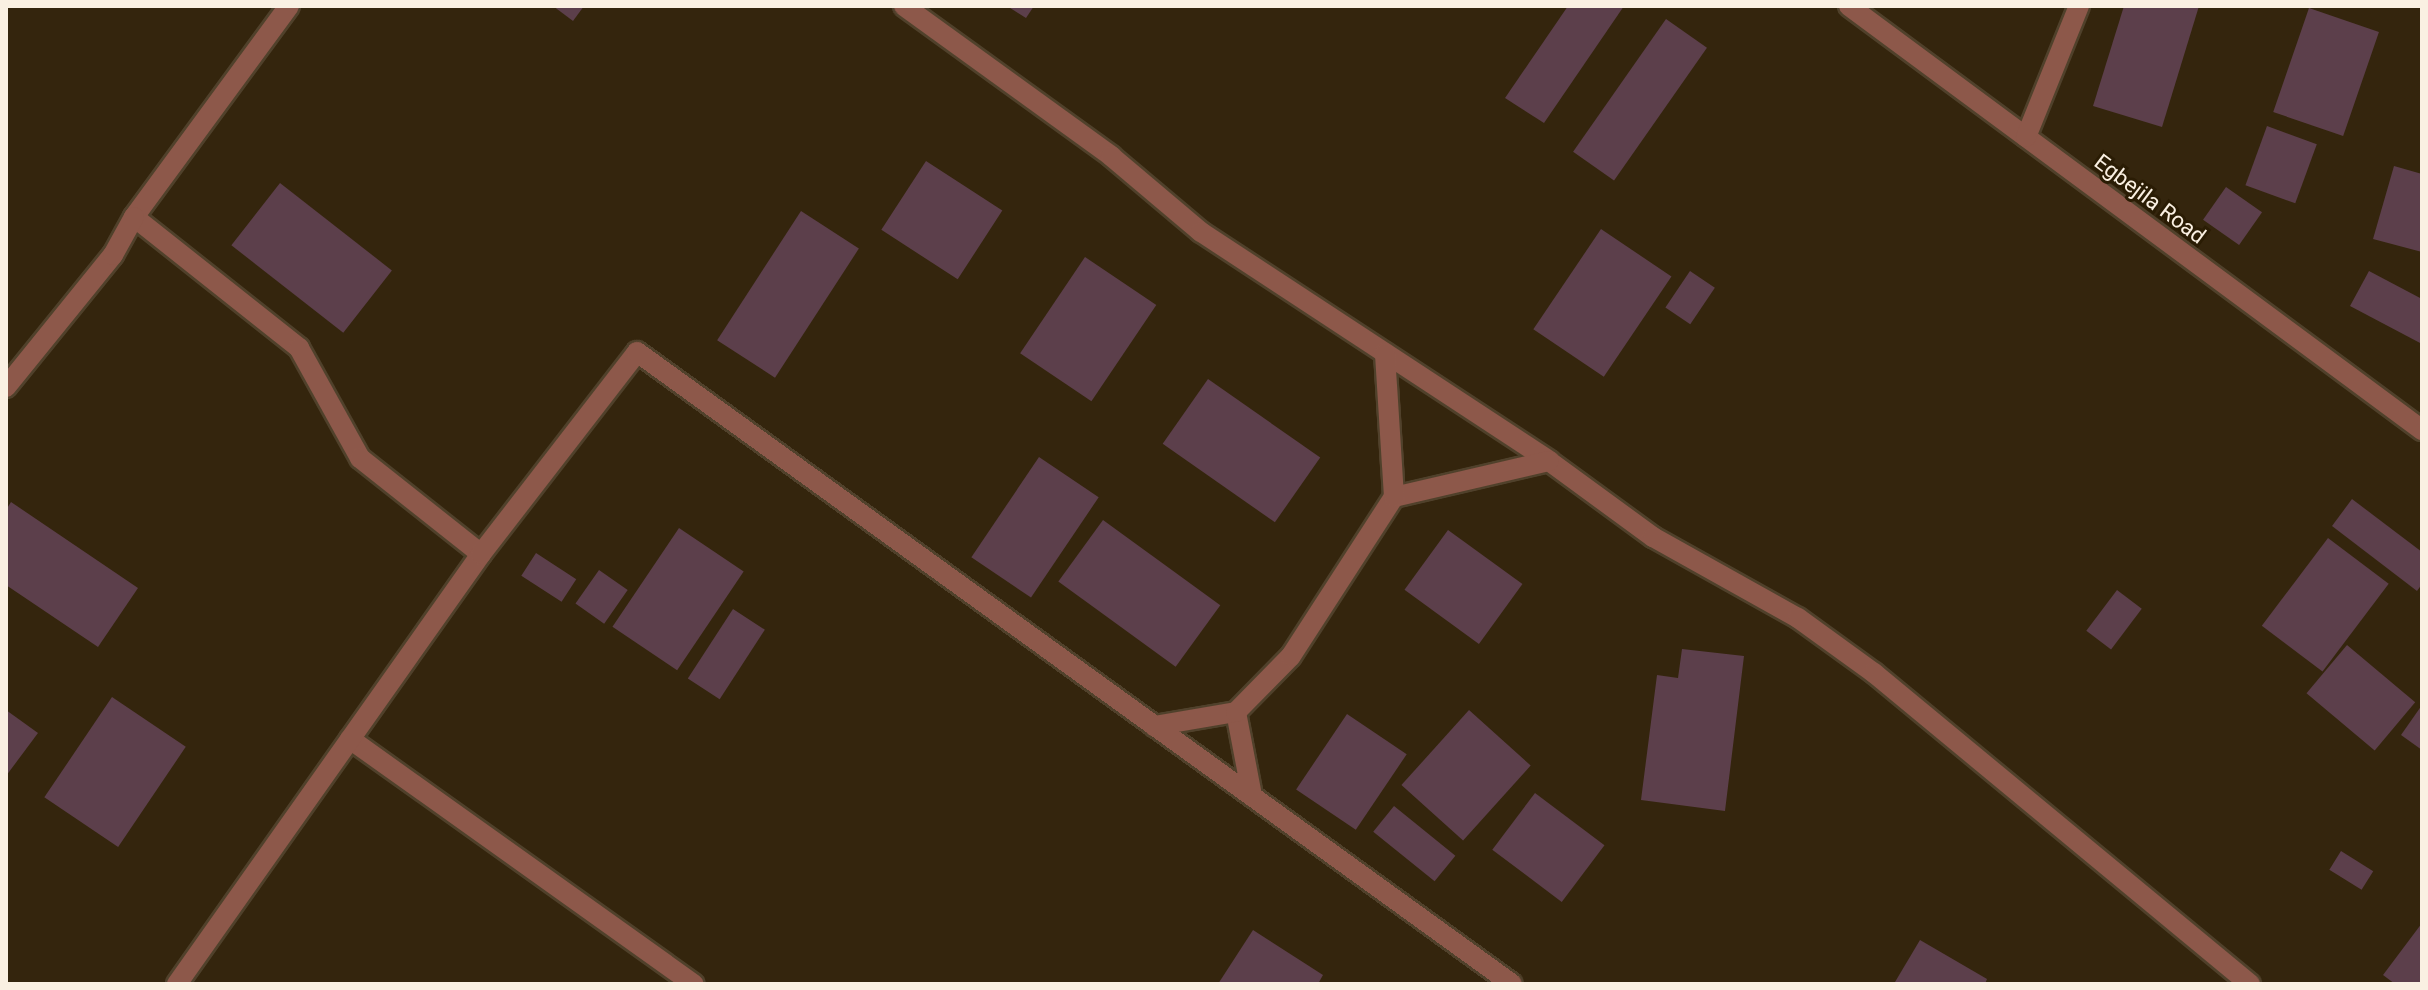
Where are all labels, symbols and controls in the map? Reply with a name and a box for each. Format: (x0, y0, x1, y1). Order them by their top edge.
street label: Egbejila Road (2089, 149, 2211, 249)

